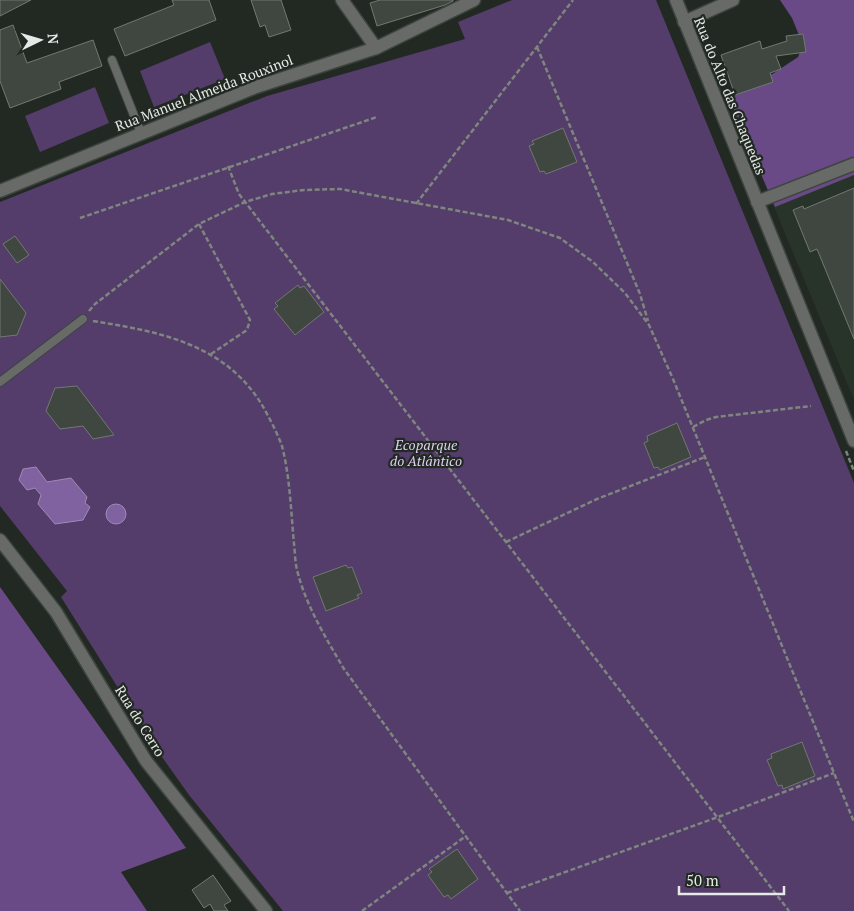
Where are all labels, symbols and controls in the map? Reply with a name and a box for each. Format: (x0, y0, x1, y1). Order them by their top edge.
street label: Rua do Alto das Chaquedas (690, 14, 771, 177)
north arrow (15, 15, 65, 65)
text: N (44, 33, 63, 45)
street label: Rua Manuel Almeida Rouxinol (112, 50, 295, 135)
park label: Ecoparque do Atlântico (390, 435, 462, 470)
street label: Rua do Cerro (111, 682, 170, 760)
scale bar (679, 864, 784, 896)
text: 50 m (686, 870, 719, 890)

